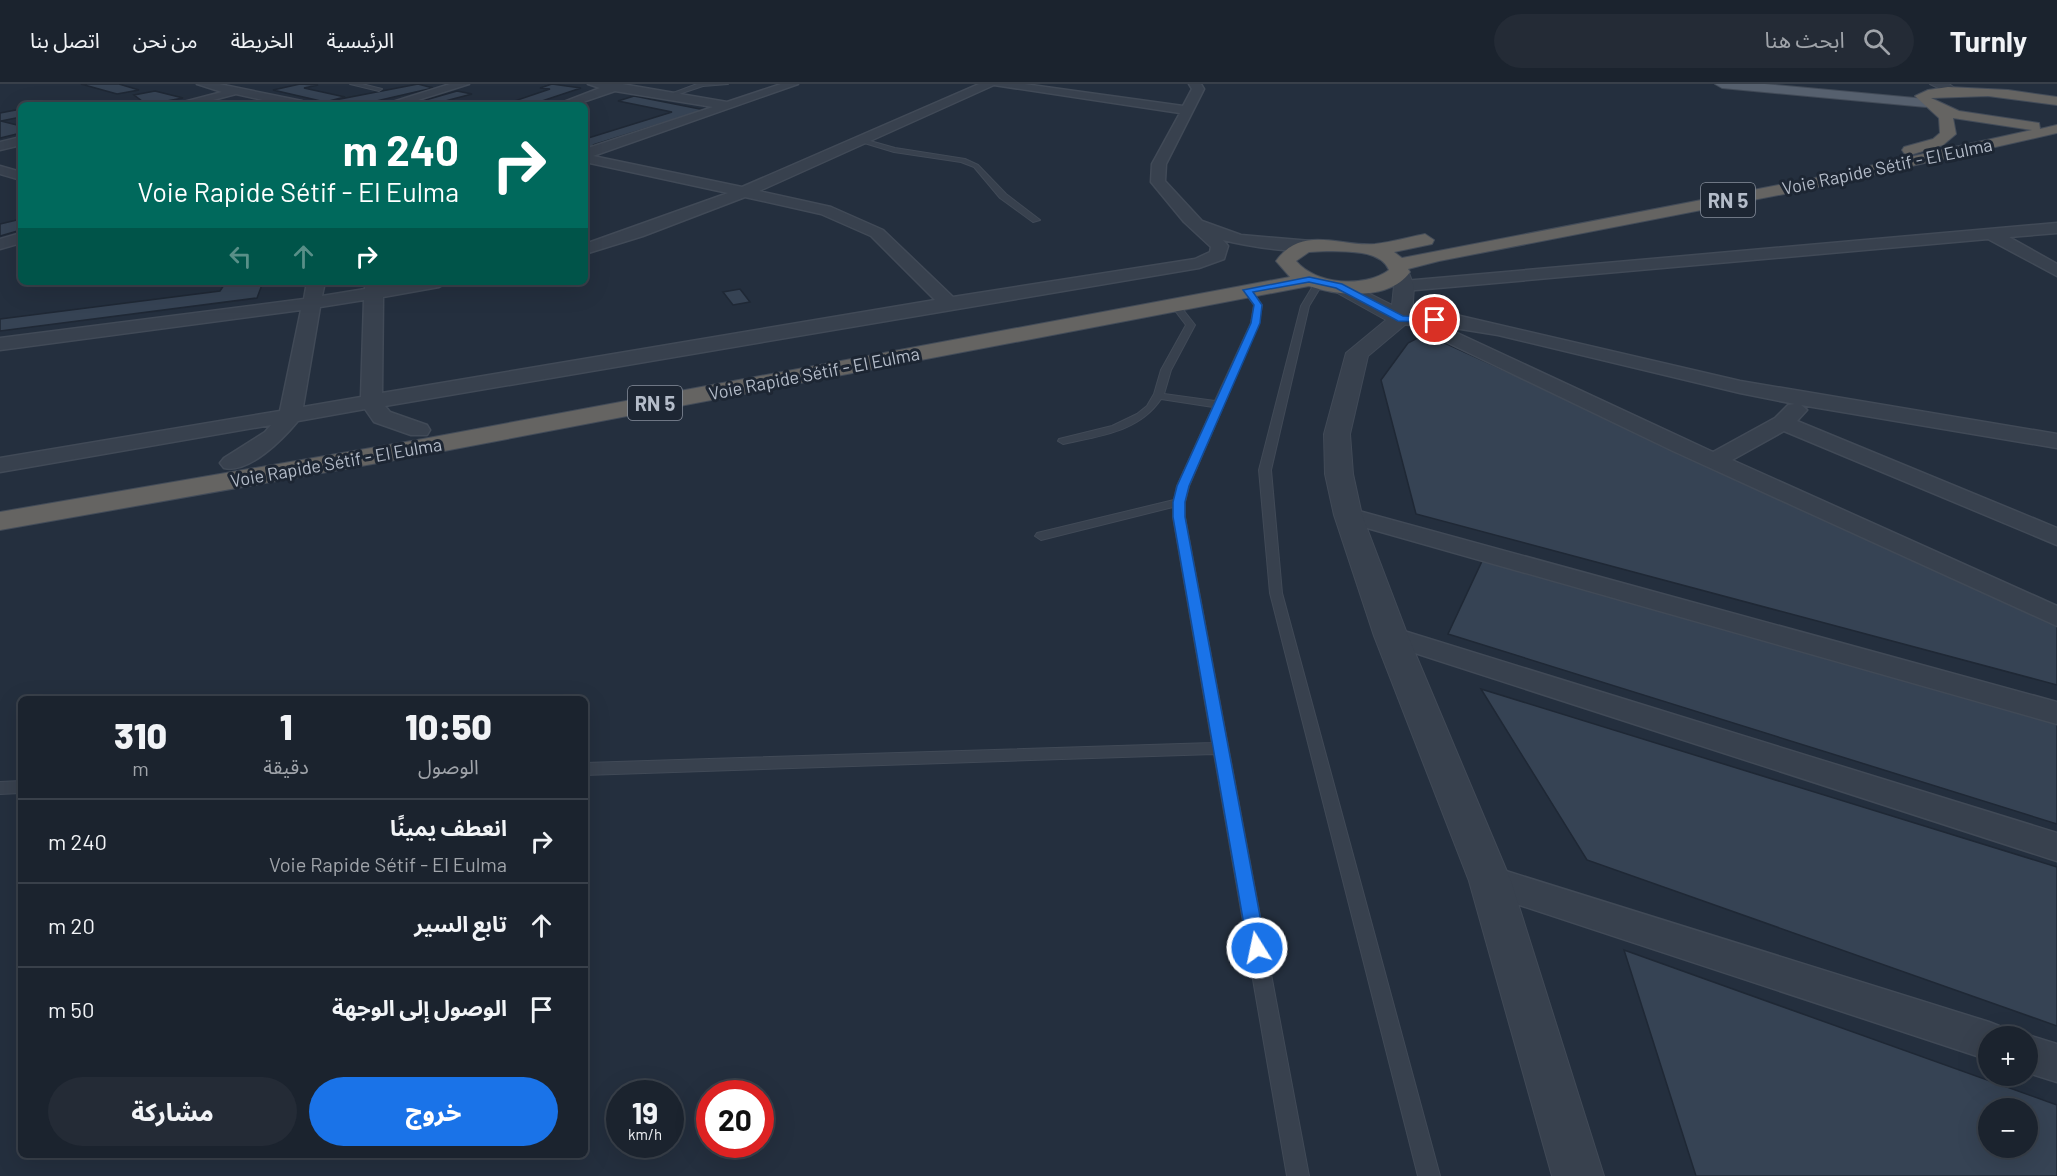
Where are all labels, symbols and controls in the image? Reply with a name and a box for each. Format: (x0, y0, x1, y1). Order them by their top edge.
search box (1494, 14, 1914, 68)
text: Turnly (1950, 24, 2027, 58)
icon: search (1860, 25, 1893, 58)
text: ابحث هنا (1764, 26, 1845, 52)
text: اتصل بنا (30, 27, 100, 52)
text: من نحن (133, 27, 198, 52)
text: الخريطة (231, 27, 294, 52)
text: الرئيسية (327, 27, 394, 52)
text: 240 m (343, 124, 459, 174)
icon: right (480, 126, 558, 204)
street label: Voie Rapide Sétif - El Eulma (1780, 133, 1994, 199)
text: Voie Rapide Sétif - El Eulma (138, 175, 459, 207)
road number: RN 5 (1701, 183, 1755, 217)
icon: left (224, 240, 257, 273)
icon: ahead (287, 240, 320, 273)
icon: right (350, 240, 383, 273)
pin (1409, 294, 1460, 345)
icon: arrive (1418, 303, 1451, 336)
street label: Voie Rapide Sétif - El Eulma (707, 342, 921, 404)
road number: RN 5 (628, 386, 682, 420)
street label: Voie Rapide Sétif - El Eulma (229, 433, 443, 491)
text: 1 (280, 704, 292, 747)
text: 10:50 (405, 704, 492, 747)
text: 310 (114, 713, 167, 756)
text: دقيقة (263, 754, 309, 778)
text: الوصول (418, 754, 479, 778)
text: m (132, 756, 149, 780)
text: انعطف يمينًا (390, 814, 507, 840)
icon: right (525, 825, 558, 858)
text: 240 m (48, 828, 107, 854)
text: Voie Rapide Sétif - El Eulma (269, 852, 507, 876)
icon: ahead (525, 909, 558, 942)
text: تابع السير (414, 910, 507, 936)
text: 20 m (48, 912, 95, 938)
position arrow (1225, 916, 1289, 980)
icon: arrive (525, 993, 558, 1026)
text: الوصول إلى الوجهة (332, 994, 507, 1020)
text: 50 m (48, 996, 94, 1022)
map controls (1978, 1026, 2038, 1158)
button: + (1978, 1026, 2038, 1086)
button: مشاركة (48, 1077, 297, 1146)
button: خروج (309, 1077, 558, 1146)
speed limit sign: 20 (696, 1080, 774, 1158)
text: 19 (632, 1094, 658, 1130)
button: − (1978, 1098, 2038, 1158)
text: km/h (628, 1125, 662, 1143)

